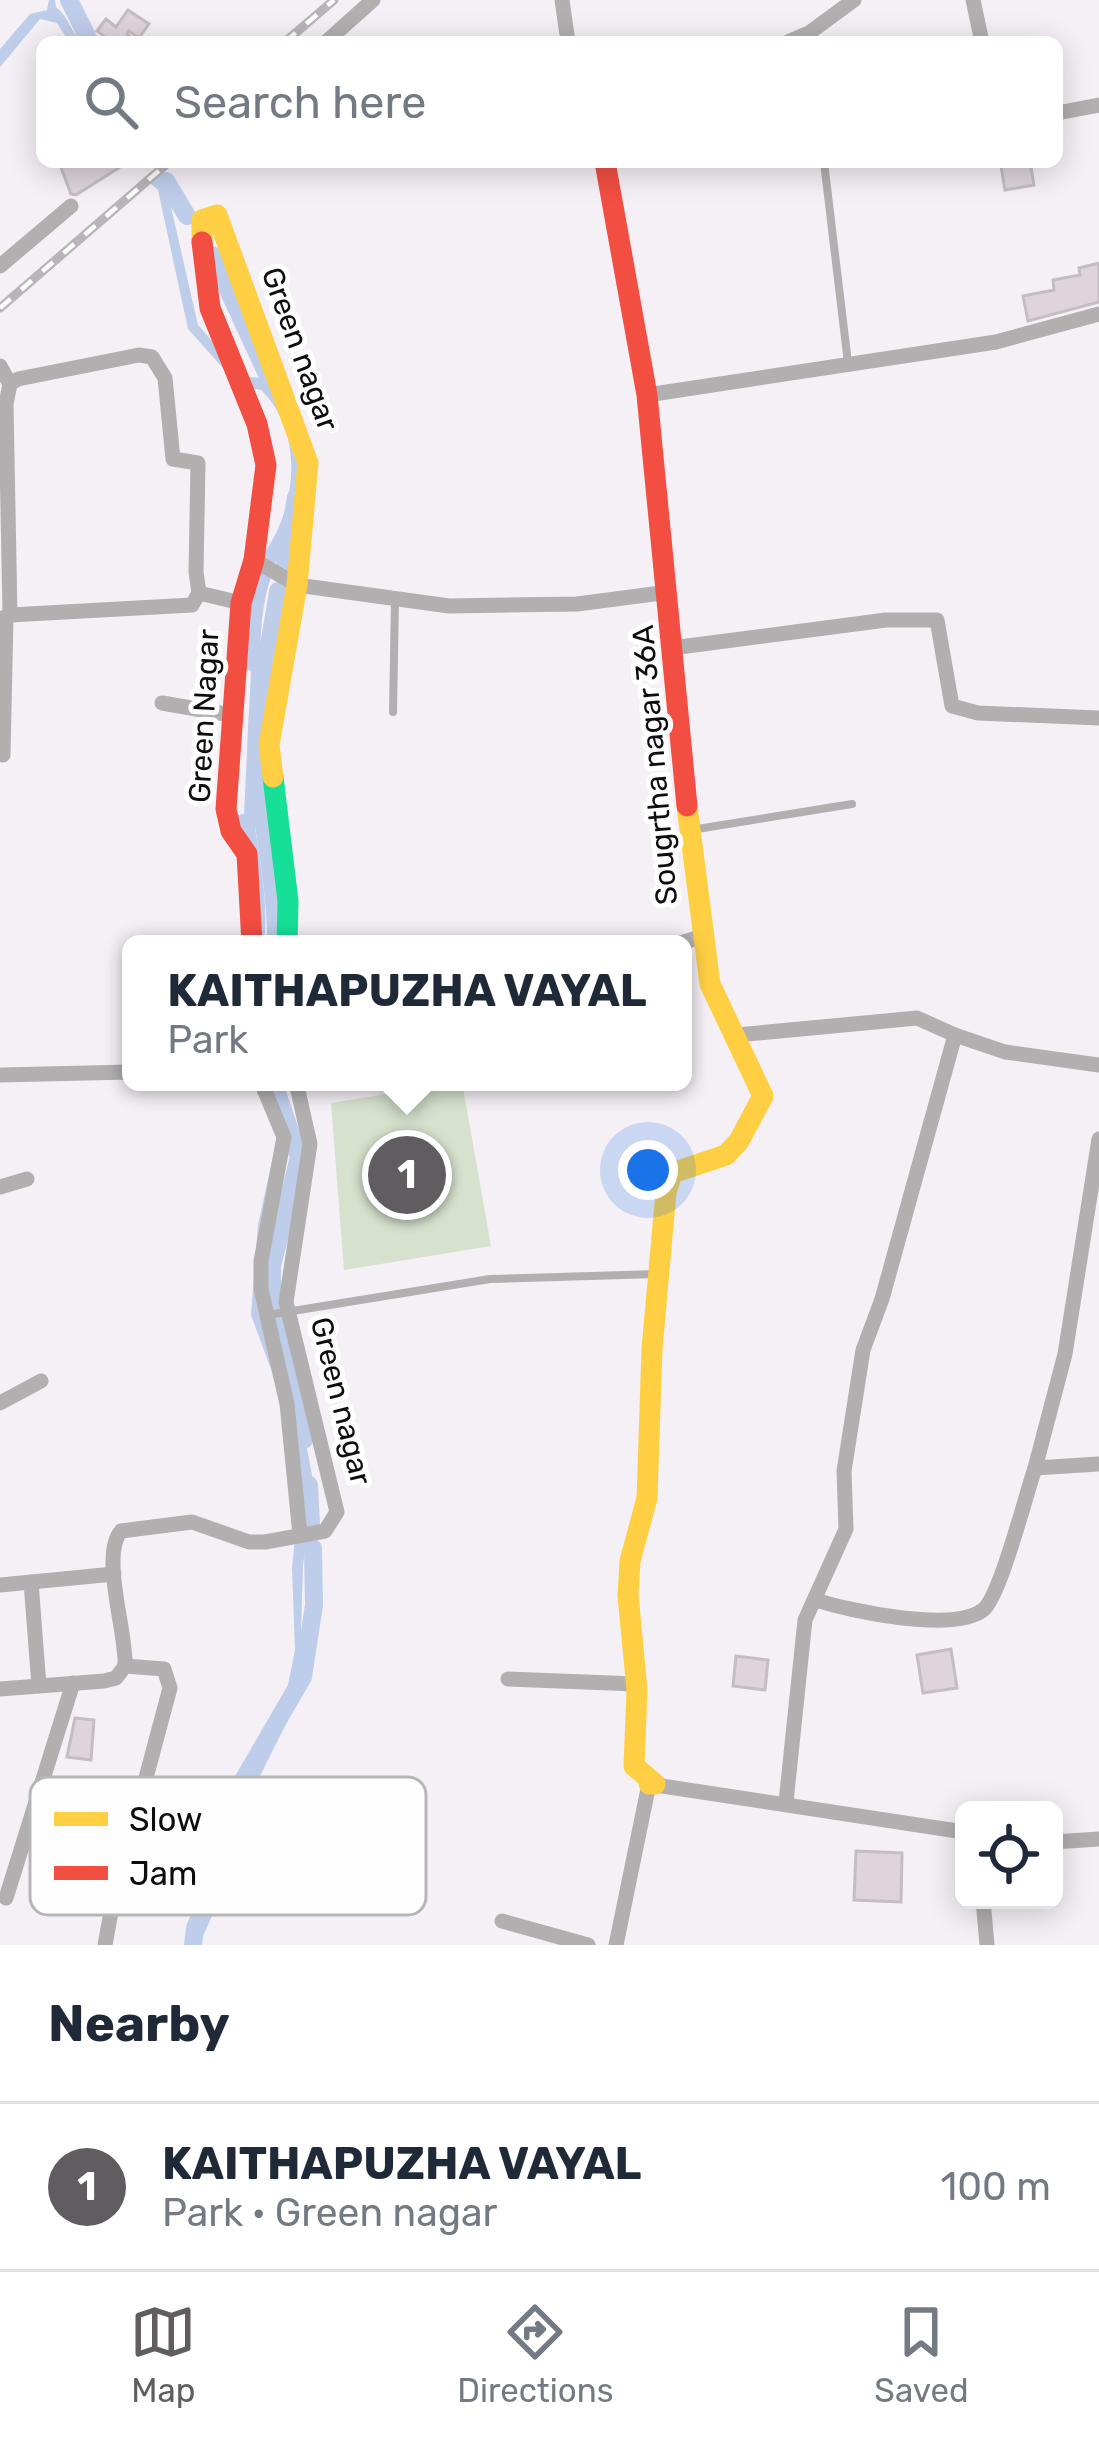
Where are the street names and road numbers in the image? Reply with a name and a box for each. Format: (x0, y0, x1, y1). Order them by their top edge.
street label: Green nagar (254, 262, 346, 436)
street label: Sougrtha nagar 36A (625, 624, 685, 906)
street label: Green Nagar (181, 628, 227, 804)
street label: Green nagar (303, 1314, 379, 1489)

